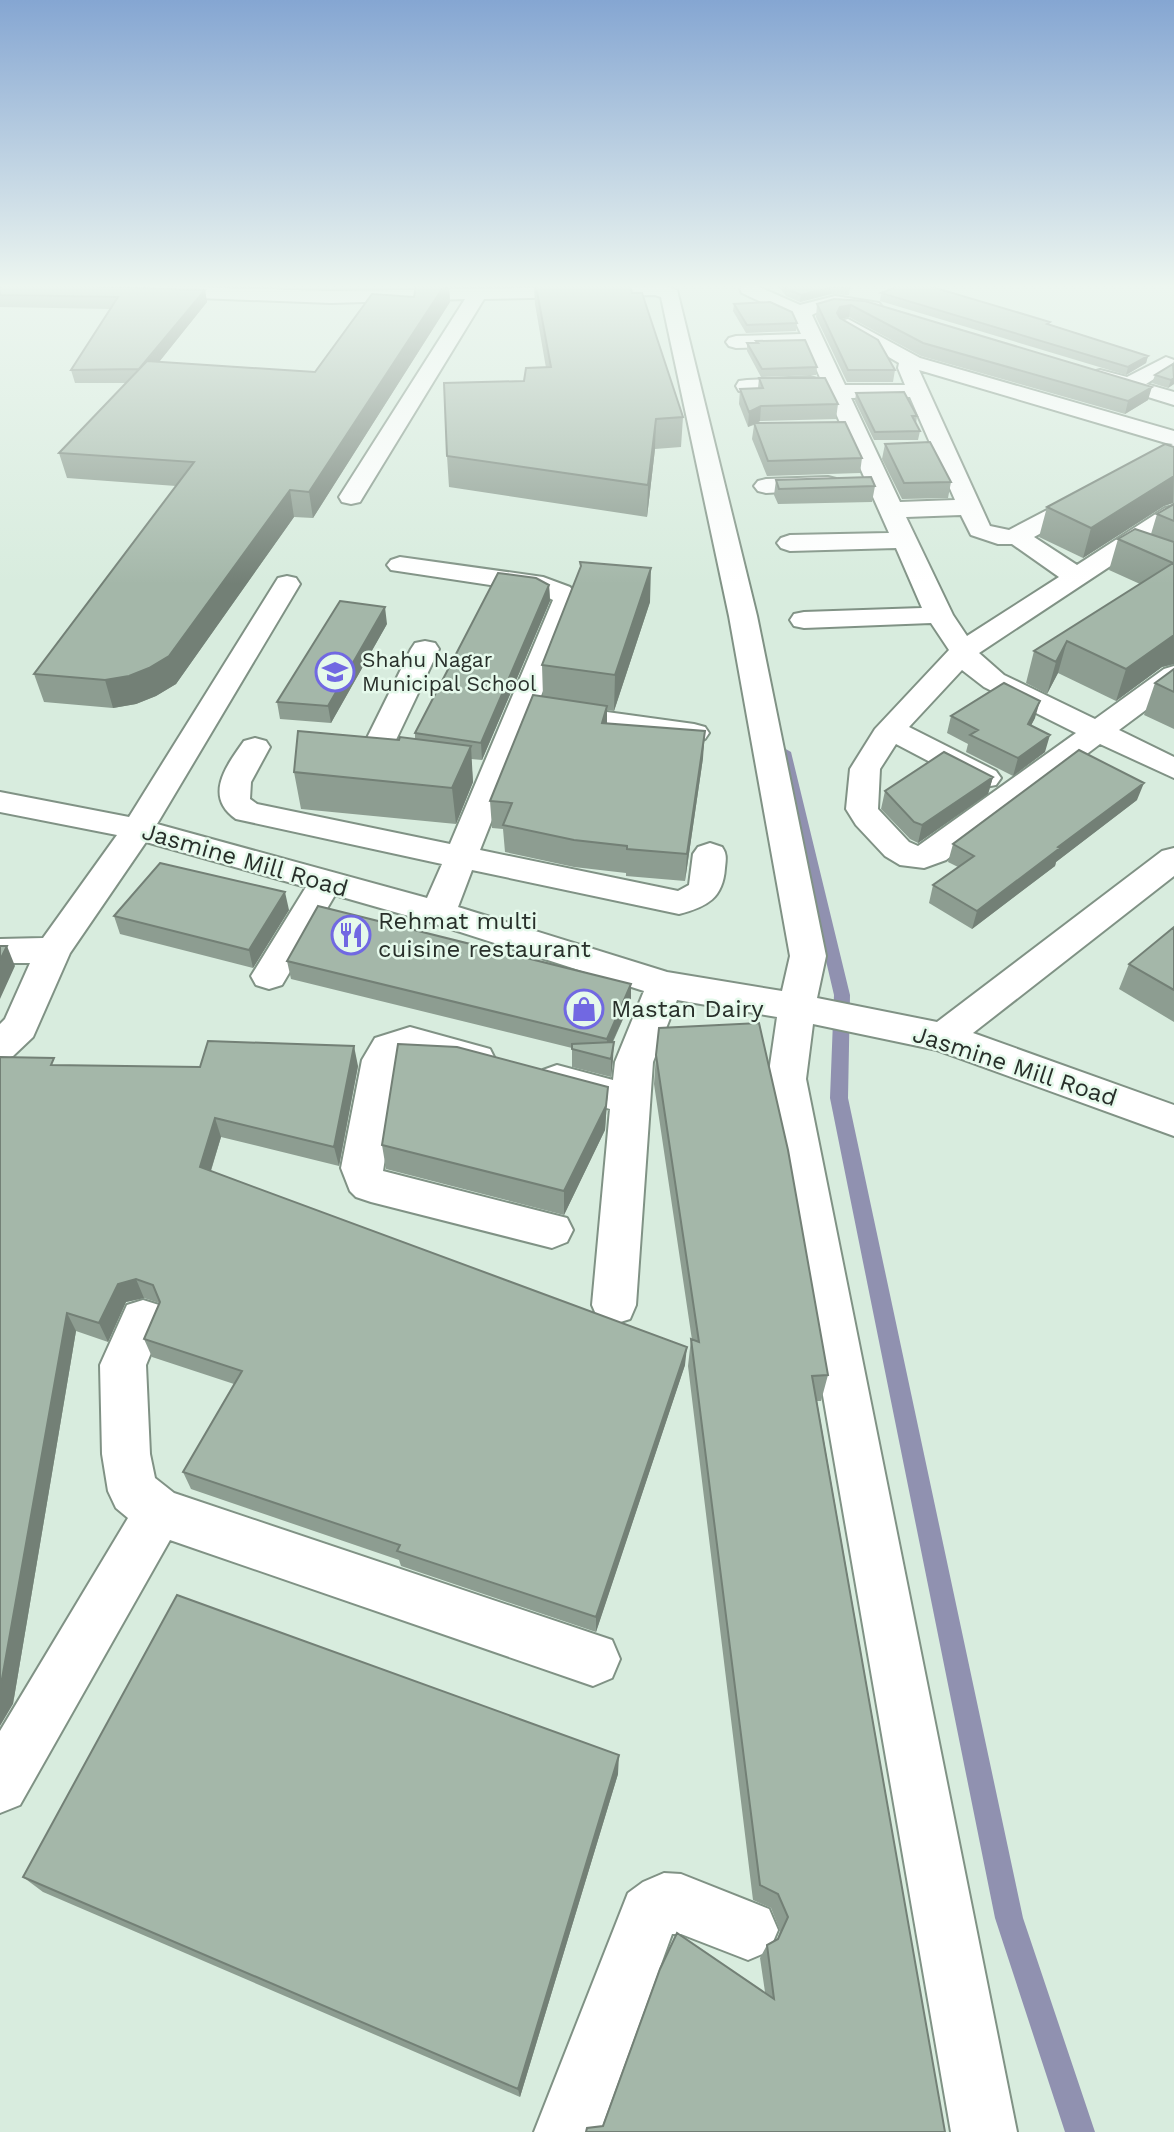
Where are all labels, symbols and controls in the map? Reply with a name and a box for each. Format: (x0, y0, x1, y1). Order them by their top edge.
place label: Shahu Nagar Municipal School (362, 647, 537, 696)
school or university icon: Shahu Nagar Municipal School (314, 651, 356, 693)
street label: Jasmine Mill Road (139, 817, 351, 903)
place label: Rehmat multi cuisine restaurant (378, 907, 591, 963)
restaurant icon: Rehmat multi cuisine restaurant (330, 914, 372, 956)
shop icon: Mastan Dairy (563, 988, 605, 1030)
place label: Mastan Dairy (611, 995, 764, 1023)
street label: Jasmine Mill Road (909, 1020, 1121, 1112)

